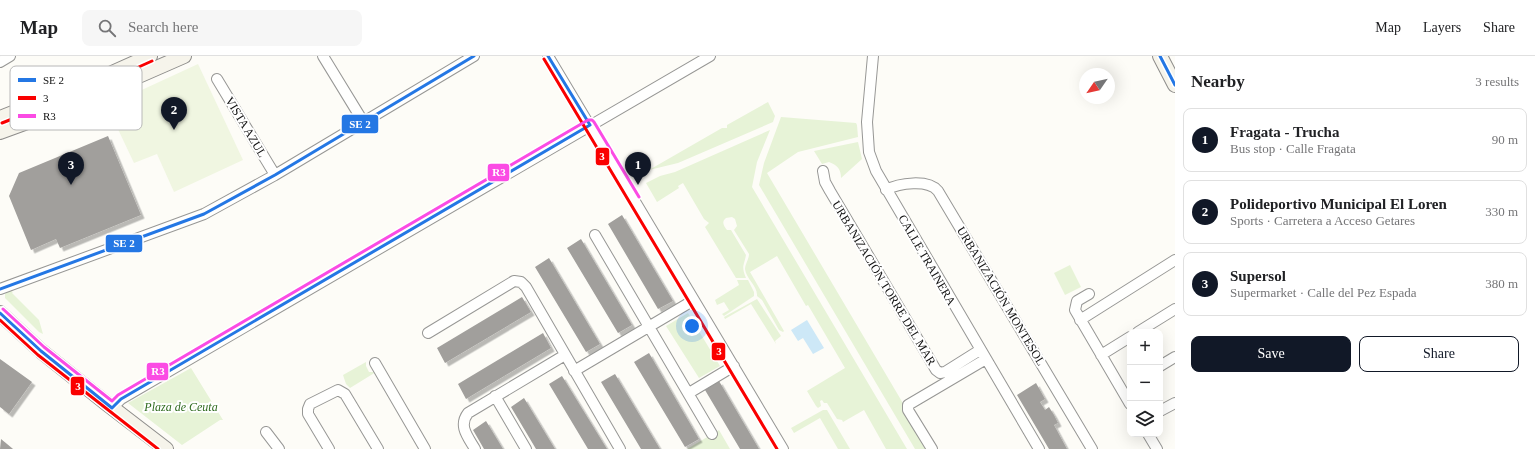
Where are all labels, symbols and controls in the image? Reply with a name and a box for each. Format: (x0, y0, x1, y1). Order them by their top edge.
search box (82, 10, 362, 46)
text: Map (20, 17, 58, 38)
icon: search (96, 17, 118, 39)
text: Search here (128, 19, 198, 35)
text: Map (1375, 20, 1401, 35)
text: Layers (1423, 20, 1461, 35)
text: Share (1483, 20, 1515, 35)
legend (10, 66, 142, 130)
north arrow (1079, 68, 1115, 104)
text: Nearby (1191, 72, 1245, 91)
text: SE 2 (43, 74, 64, 86)
text: 3 results (1475, 74, 1519, 89)
text: 3 (43, 92, 49, 104)
street label: VISTA AZUL (222, 94, 270, 160)
pin: 2 (161, 97, 187, 130)
text: R3 (43, 110, 56, 122)
line badge: SE 2 (341, 114, 379, 134)
text: SE 2 (349, 118, 371, 130)
text: Fragata - Trucha (1230, 124, 1339, 140)
text: 1 (1202, 132, 1208, 147)
text: 90 m (1492, 132, 1518, 147)
text: Bus stop · Calle Fragata (1230, 141, 1356, 156)
line badge: 3 (595, 147, 610, 166)
text: 3 (599, 150, 605, 162)
pin: 3 (58, 152, 84, 185)
pin: 1 (625, 152, 651, 185)
line badge: R3 (487, 163, 510, 182)
text: R3 (492, 166, 506, 178)
text: Polideportivo Municipal El Loren (1230, 196, 1447, 212)
street label: URBANIZACIÓN TORRE DEL MAR (829, 198, 939, 368)
text: 2 (1202, 204, 1208, 219)
text: 330 m (1485, 204, 1518, 219)
street label: CALLE TRAINERA (895, 212, 959, 308)
text: Sports · Carretera a Acceso Getares (1230, 213, 1415, 228)
street label: URBANIZACIÓN MONTESOL (954, 224, 1048, 368)
line badge: SE 2 (105, 234, 143, 253)
text: SE 2 (113, 237, 135, 249)
text: Supersol (1230, 268, 1286, 284)
text: 3 (1202, 276, 1208, 291)
text: 380 m (1485, 276, 1518, 291)
text: Supermarket · Calle del Pez Espada (1230, 285, 1417, 300)
your location (682, 316, 702, 336)
map controls (1127, 329, 1163, 437)
button: + (1127, 329, 1163, 365)
button: Save (1191, 336, 1351, 372)
button: Share (1359, 336, 1519, 372)
line badge: 3 (711, 342, 726, 361)
text: 3 (716, 345, 722, 357)
line badge: R3 (146, 362, 169, 381)
text: R3 (151, 365, 165, 377)
button: − (1127, 365, 1163, 401)
line badge: 3 (70, 376, 85, 396)
text: 3 (75, 380, 81, 392)
park label: Plaza de Ceuta (143, 400, 218, 414)
button: layers (1127, 401, 1163, 437)

